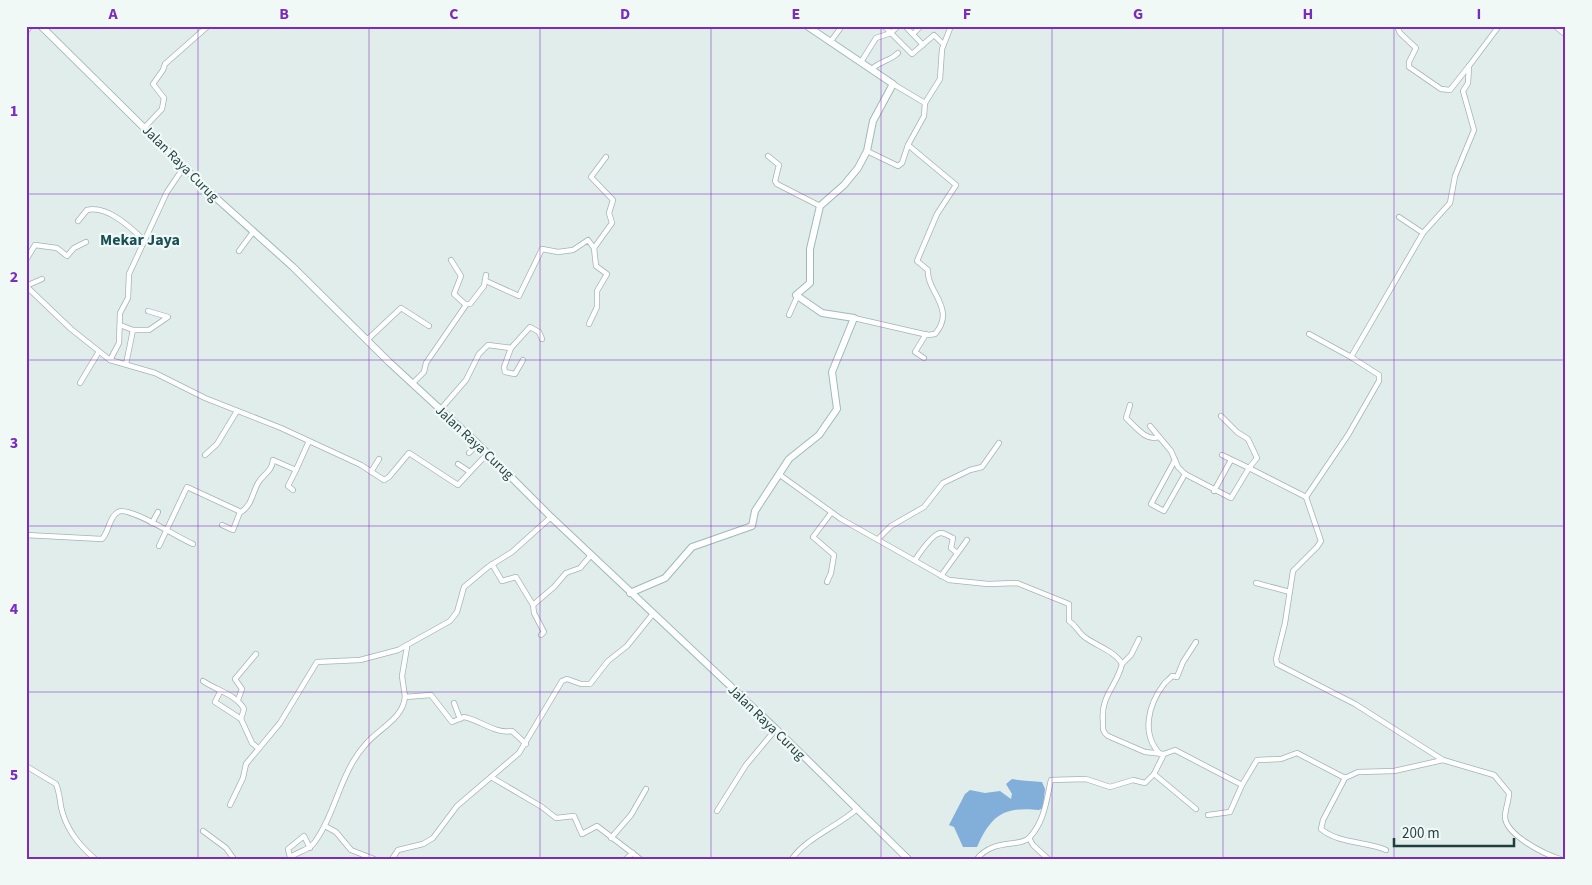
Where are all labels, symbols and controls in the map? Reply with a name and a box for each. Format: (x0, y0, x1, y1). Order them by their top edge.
text: A (107, 3, 118, 25)
text: B (279, 3, 289, 25)
text: C (449, 3, 459, 25)
text: D (620, 3, 630, 25)
text: E (792, 3, 800, 25)
text: F (963, 3, 971, 25)
text: G (1133, 3, 1143, 25)
text: H (1303, 3, 1313, 25)
text: I (1477, 3, 1481, 25)
text: 1 (10, 100, 18, 122)
street label: Jalan Raya Curug (138, 121, 223, 206)
district label: Mekar Jaya (100, 229, 180, 251)
text: 2 (10, 266, 18, 288)
street label: Jalan Raya Curug (431, 401, 518, 484)
text: 3 (10, 432, 18, 454)
text: 4 (10, 598, 19, 620)
street label: Jalan Raya Curug (723, 680, 810, 765)
text: 5 (10, 764, 18, 786)
scale bar (1394, 815, 1514, 847)
text: 200 m (1402, 823, 1440, 844)

